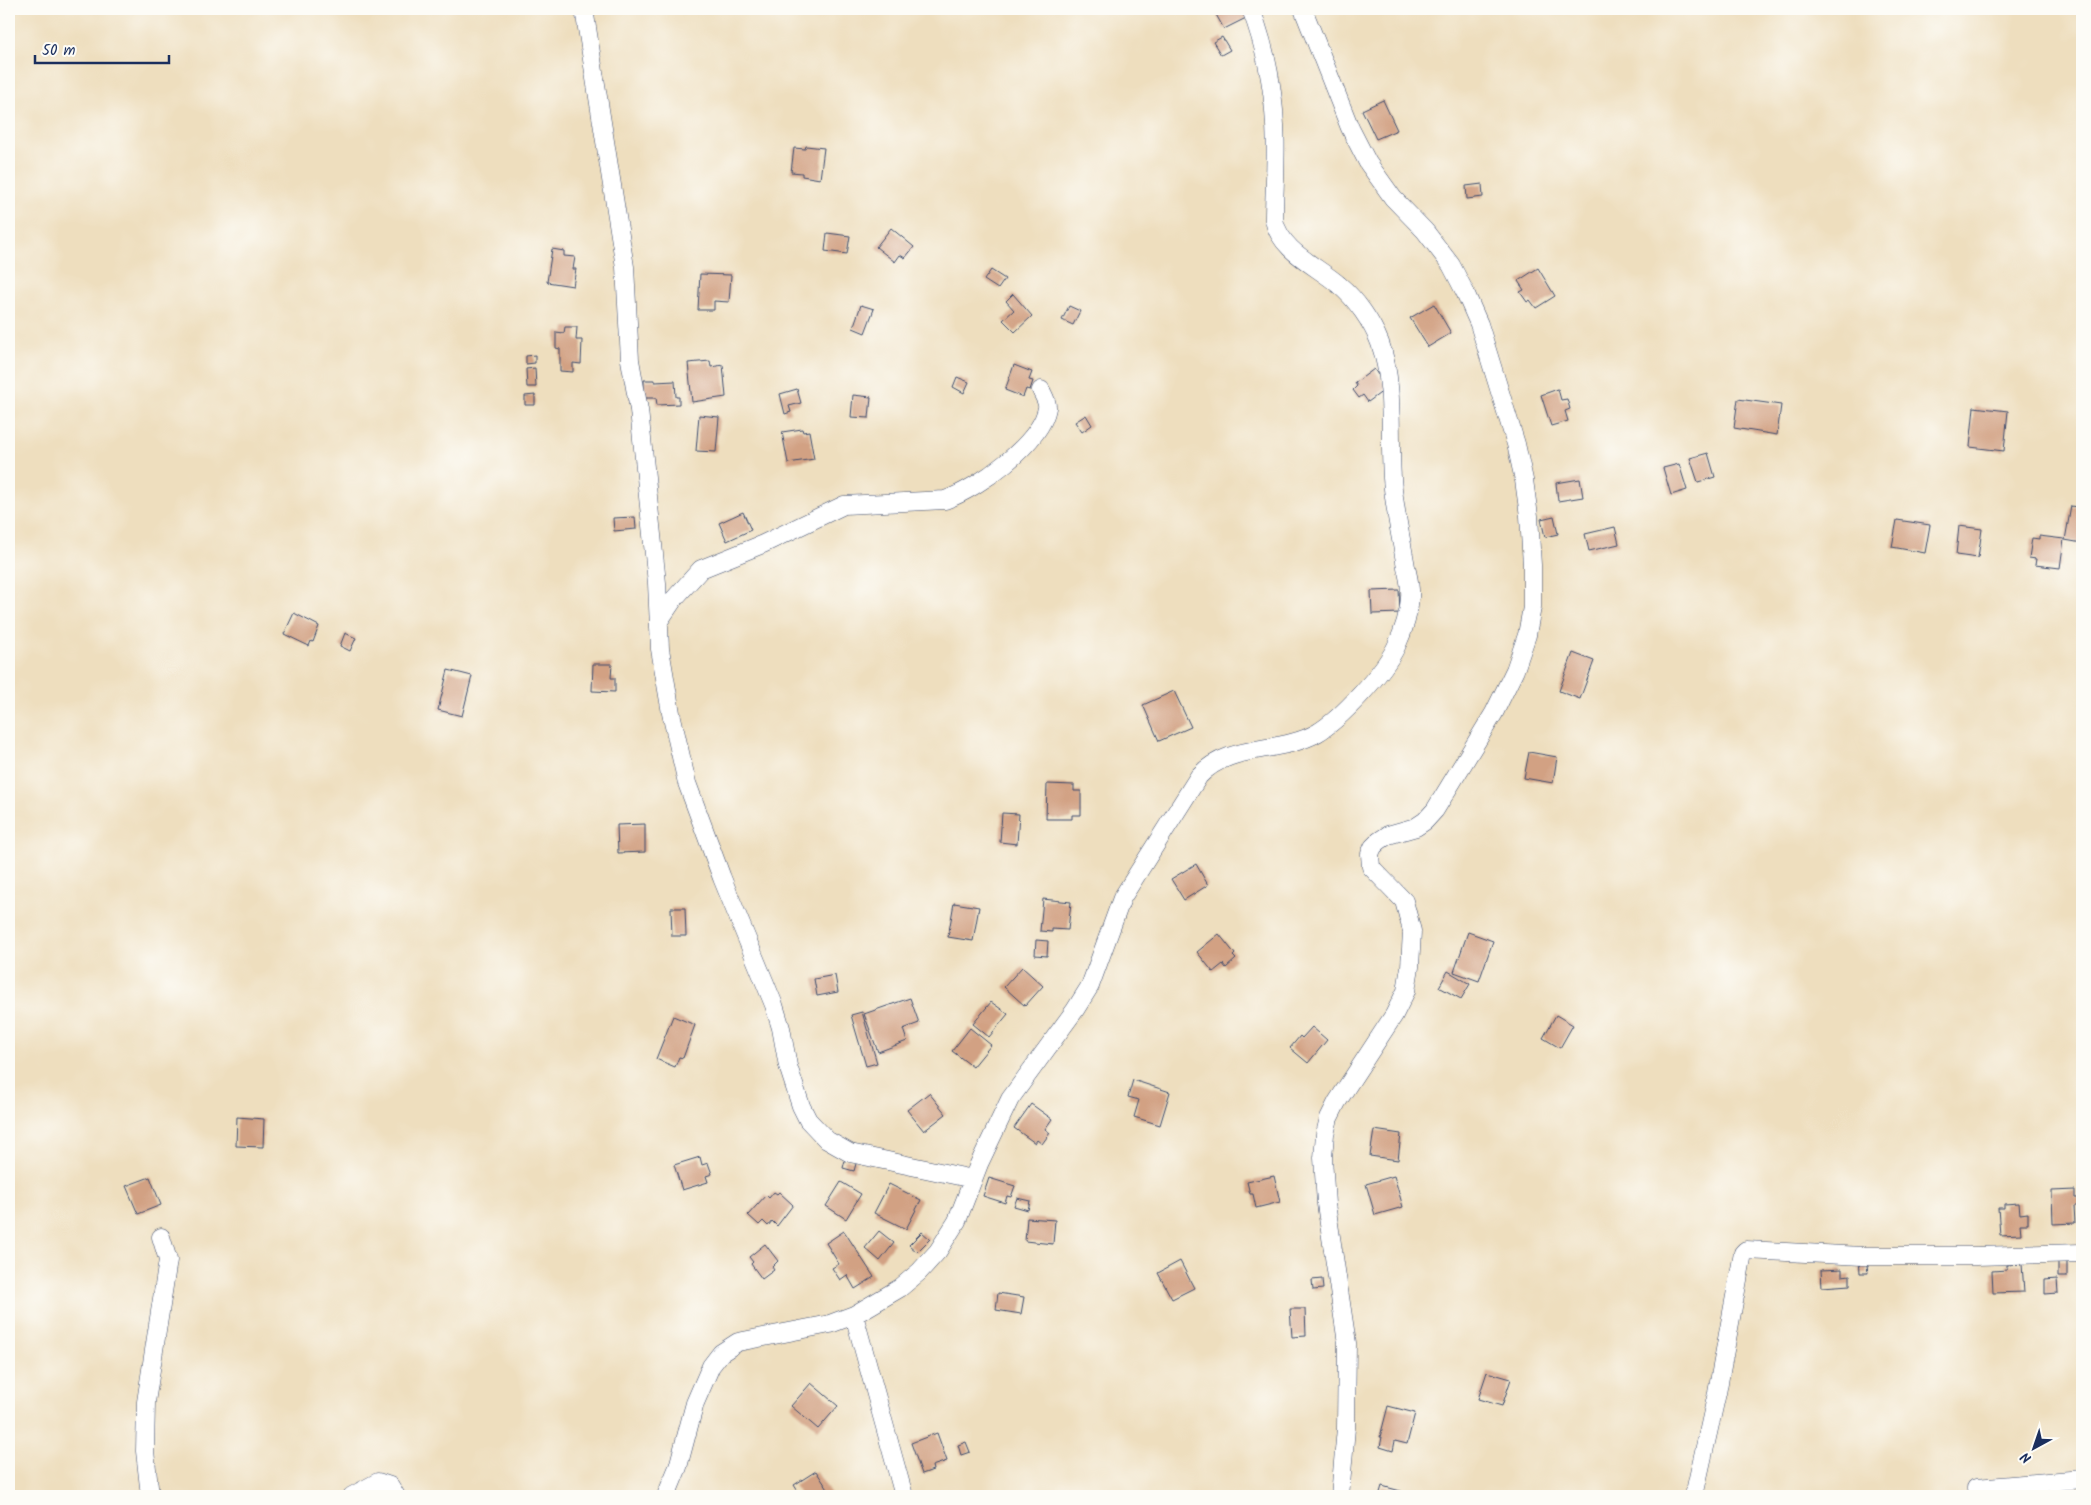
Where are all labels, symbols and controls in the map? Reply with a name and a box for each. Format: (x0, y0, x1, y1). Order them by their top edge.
scale bar (35, 32, 169, 64)
text: 50 m (42, 39, 76, 63)
north arrow (2008, 1422, 2058, 1472)
text: N (2016, 1446, 2037, 1468)

